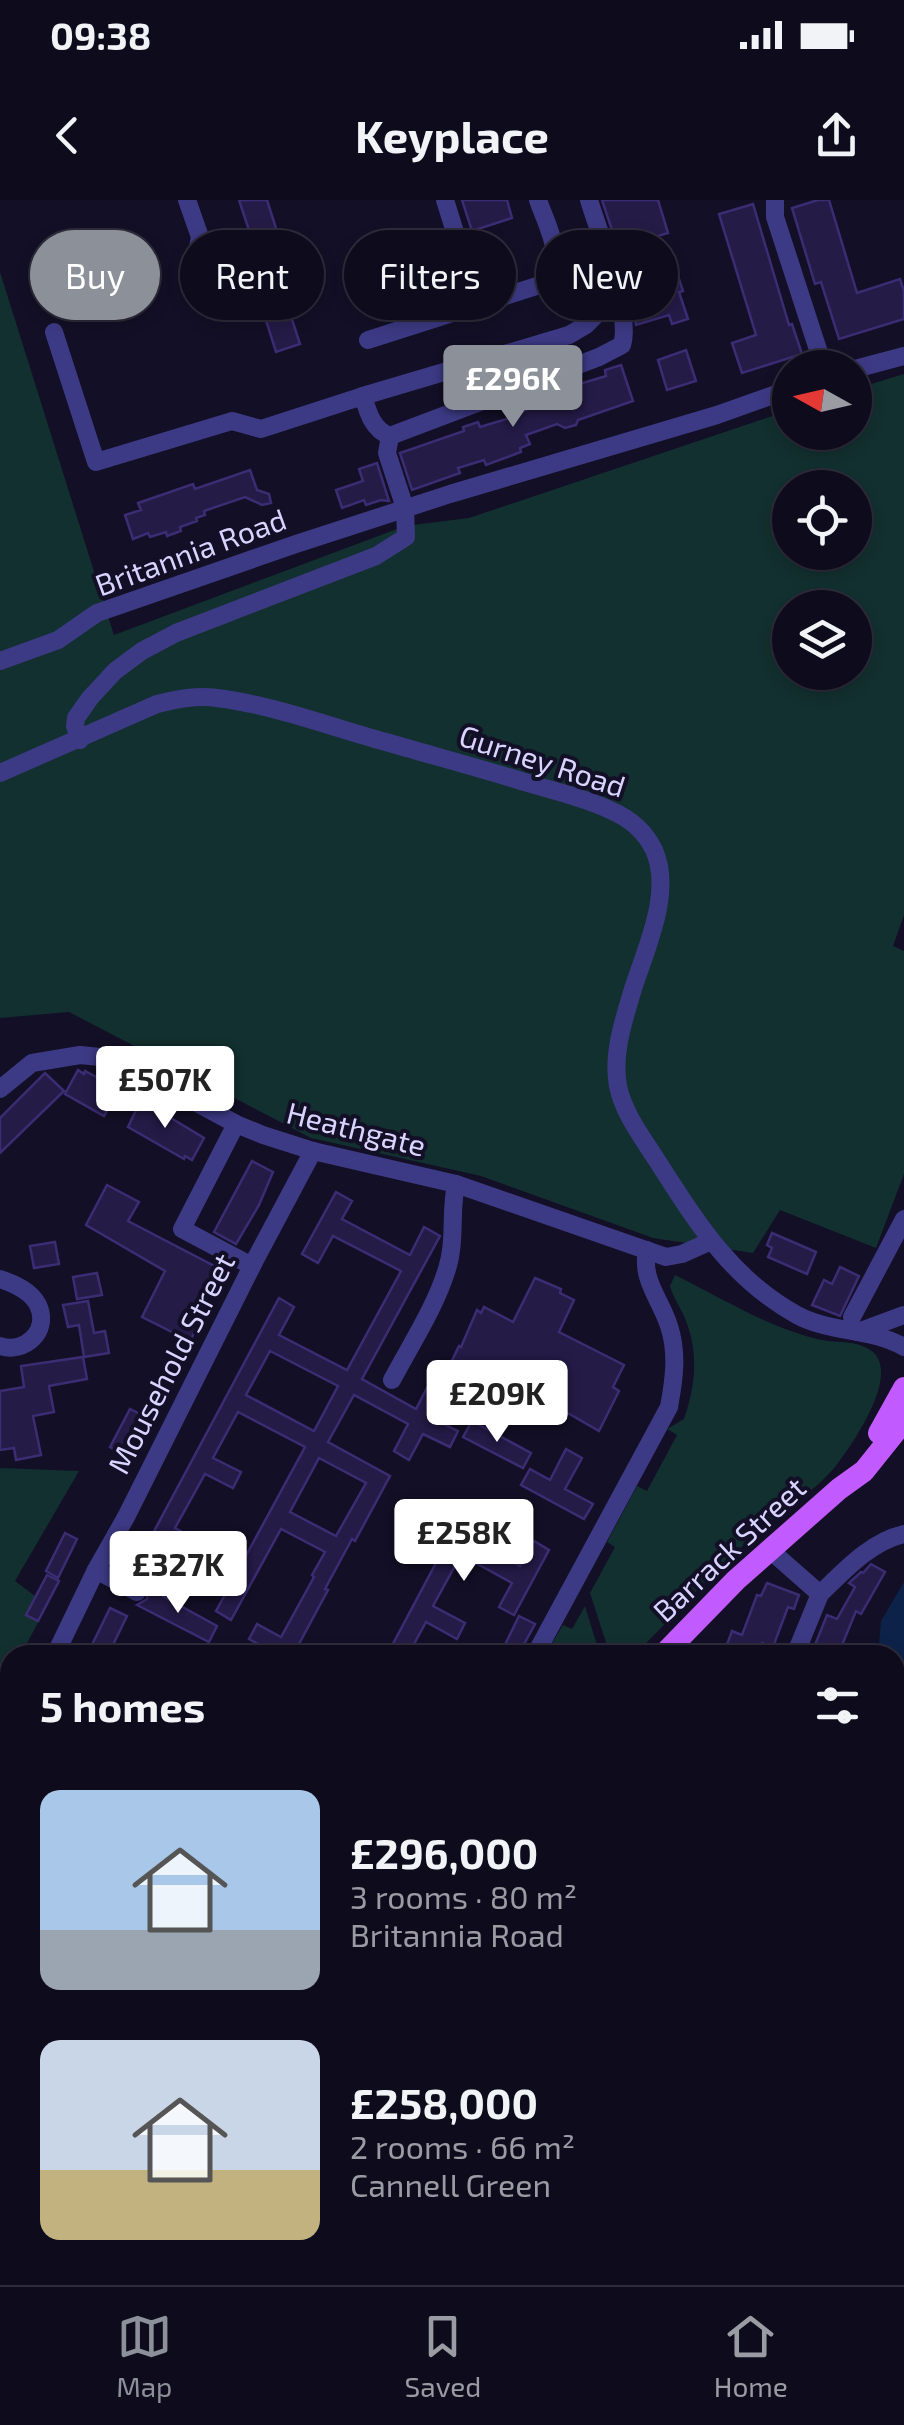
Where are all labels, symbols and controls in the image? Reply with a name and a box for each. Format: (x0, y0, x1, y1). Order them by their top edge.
text: 09:38 (50, 12, 151, 58)
icon: back (40, 108, 95, 163)
text: Keyplace (355, 108, 549, 162)
icon: share (809, 108, 864, 163)
chip: Buy (30, 230, 160, 320)
chip: Rent (180, 230, 324, 320)
chip: Filters (344, 230, 516, 320)
chip: New (536, 230, 678, 320)
pin: £296K (443, 345, 583, 430)
north arrow (772, 350, 872, 450)
map controls (772, 350, 872, 690)
text: £296K (465, 358, 561, 396)
button: locate (772, 470, 872, 570)
street label: Britannia Road (90, 500, 291, 602)
button: layers (772, 590, 872, 690)
street label: Gurney Road (455, 716, 630, 804)
pin: £507K (95, 1046, 235, 1131)
text: £507K (118, 1059, 212, 1097)
street label: Heathgate (283, 1093, 430, 1163)
street label: Mousehold Street (99, 1247, 241, 1479)
pin: £209K (427, 1360, 567, 1445)
text: £209K (449, 1373, 545, 1411)
street label: Barrack Street (645, 1469, 812, 1628)
pin: £258K (394, 1499, 534, 1584)
text: £258K (416, 1512, 512, 1550)
pin: £327K (108, 1531, 248, 1616)
text: £327K (132, 1544, 224, 1582)
icon: filters (810, 1678, 865, 1733)
text: 5 homes (40, 1680, 205, 1730)
text: £296,000 (350, 1827, 538, 1877)
icon: home (120, 1830, 240, 1950)
text: 3 rooms · 80 m² (350, 1877, 577, 1915)
text: Britannia Road (350, 1915, 564, 1953)
text: £258,000 (350, 2077, 538, 2127)
icon: home (120, 2080, 240, 2200)
text: 2 rooms · 66 m² (350, 2127, 575, 2165)
text: Cannell Green (350, 2165, 551, 2203)
tab: Map (116, 2309, 172, 2403)
tab: Saved (405, 2309, 481, 2403)
tab: Home (714, 2309, 788, 2403)

